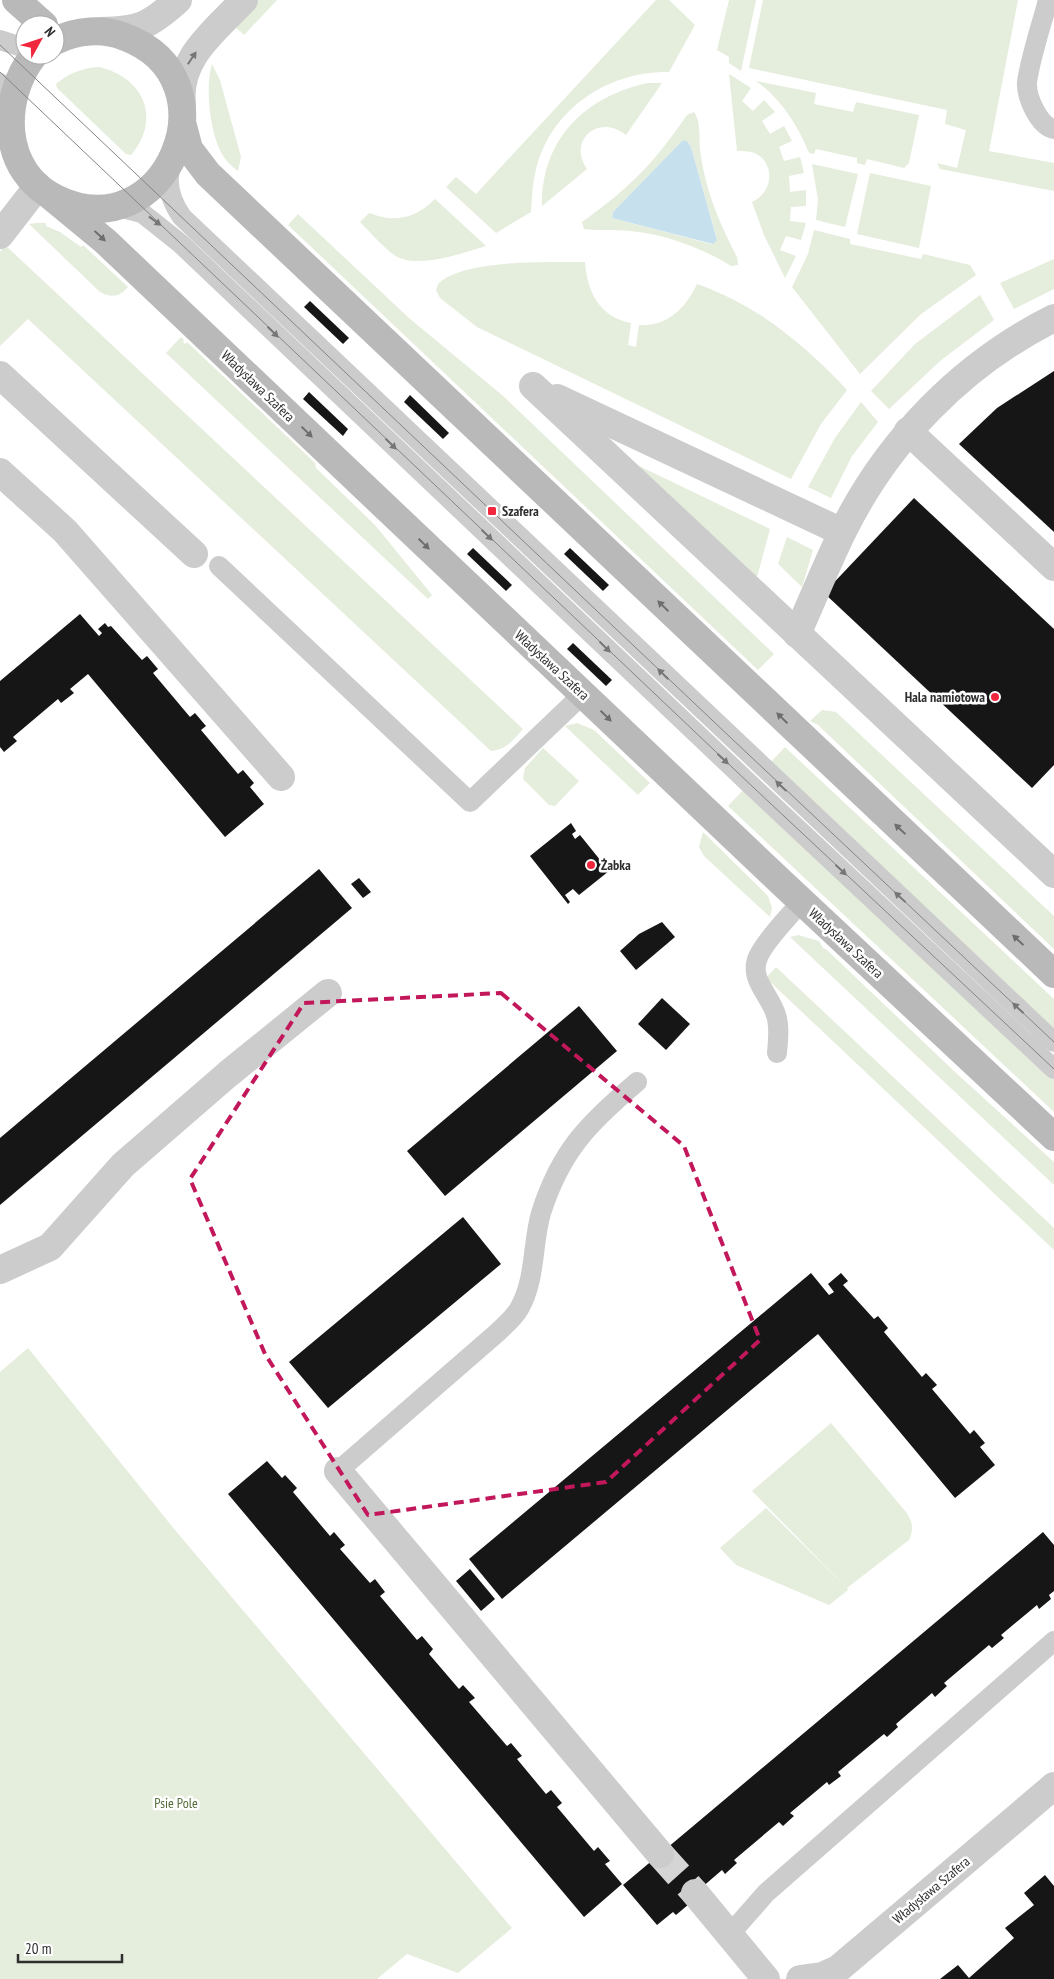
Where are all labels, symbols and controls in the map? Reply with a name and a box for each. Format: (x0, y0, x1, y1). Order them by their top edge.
north arrow (15, 15, 65, 65)
text: N (41, 23, 59, 40)
one-way arrow (187, 52, 197, 65)
one-way arrow (148, 216, 162, 226)
one-way arrow (93, 230, 105, 242)
one-way arrow (267, 326, 279, 338)
street label: Władysława Szafera (217, 346, 299, 426)
one-way arrow (300, 426, 312, 438)
one-way arrow (385, 438, 397, 450)
place label: Szafera (502, 502, 539, 520)
marker: Szafera (486, 505, 498, 517)
one-way arrow (481, 529, 493, 541)
one-way arrow (418, 538, 430, 550)
one-way arrow (658, 600, 670, 612)
street label: Władysława Szafera (511, 626, 593, 704)
one-way arrow (599, 641, 611, 653)
one-way arrow (658, 668, 670, 680)
place label: Hala namiotowa (905, 688, 985, 706)
marker: Hala namiotowa (989, 691, 1001, 703)
one-way arrow (599, 710, 611, 722)
one-way arrow (776, 712, 788, 724)
one-way arrow (717, 753, 729, 765)
one-way arrow (776, 780, 788, 792)
one-way arrow (894, 823, 906, 835)
place label: Żabka (601, 856, 631, 874)
marker: Żabka (585, 859, 597, 871)
one-way arrow (835, 864, 847, 876)
one-way arrow (894, 891, 906, 903)
street label: Władysława Szafera (805, 904, 887, 982)
one-way arrow (1013, 934, 1025, 946)
one-way arrow (1013, 1002, 1025, 1014)
park label: Psie Pole (154, 1794, 198, 1812)
street label: Władysława Szafera (889, 1852, 973, 1928)
scale bar (18, 1932, 121, 1964)
text: 20 m (25, 1939, 51, 1958)

